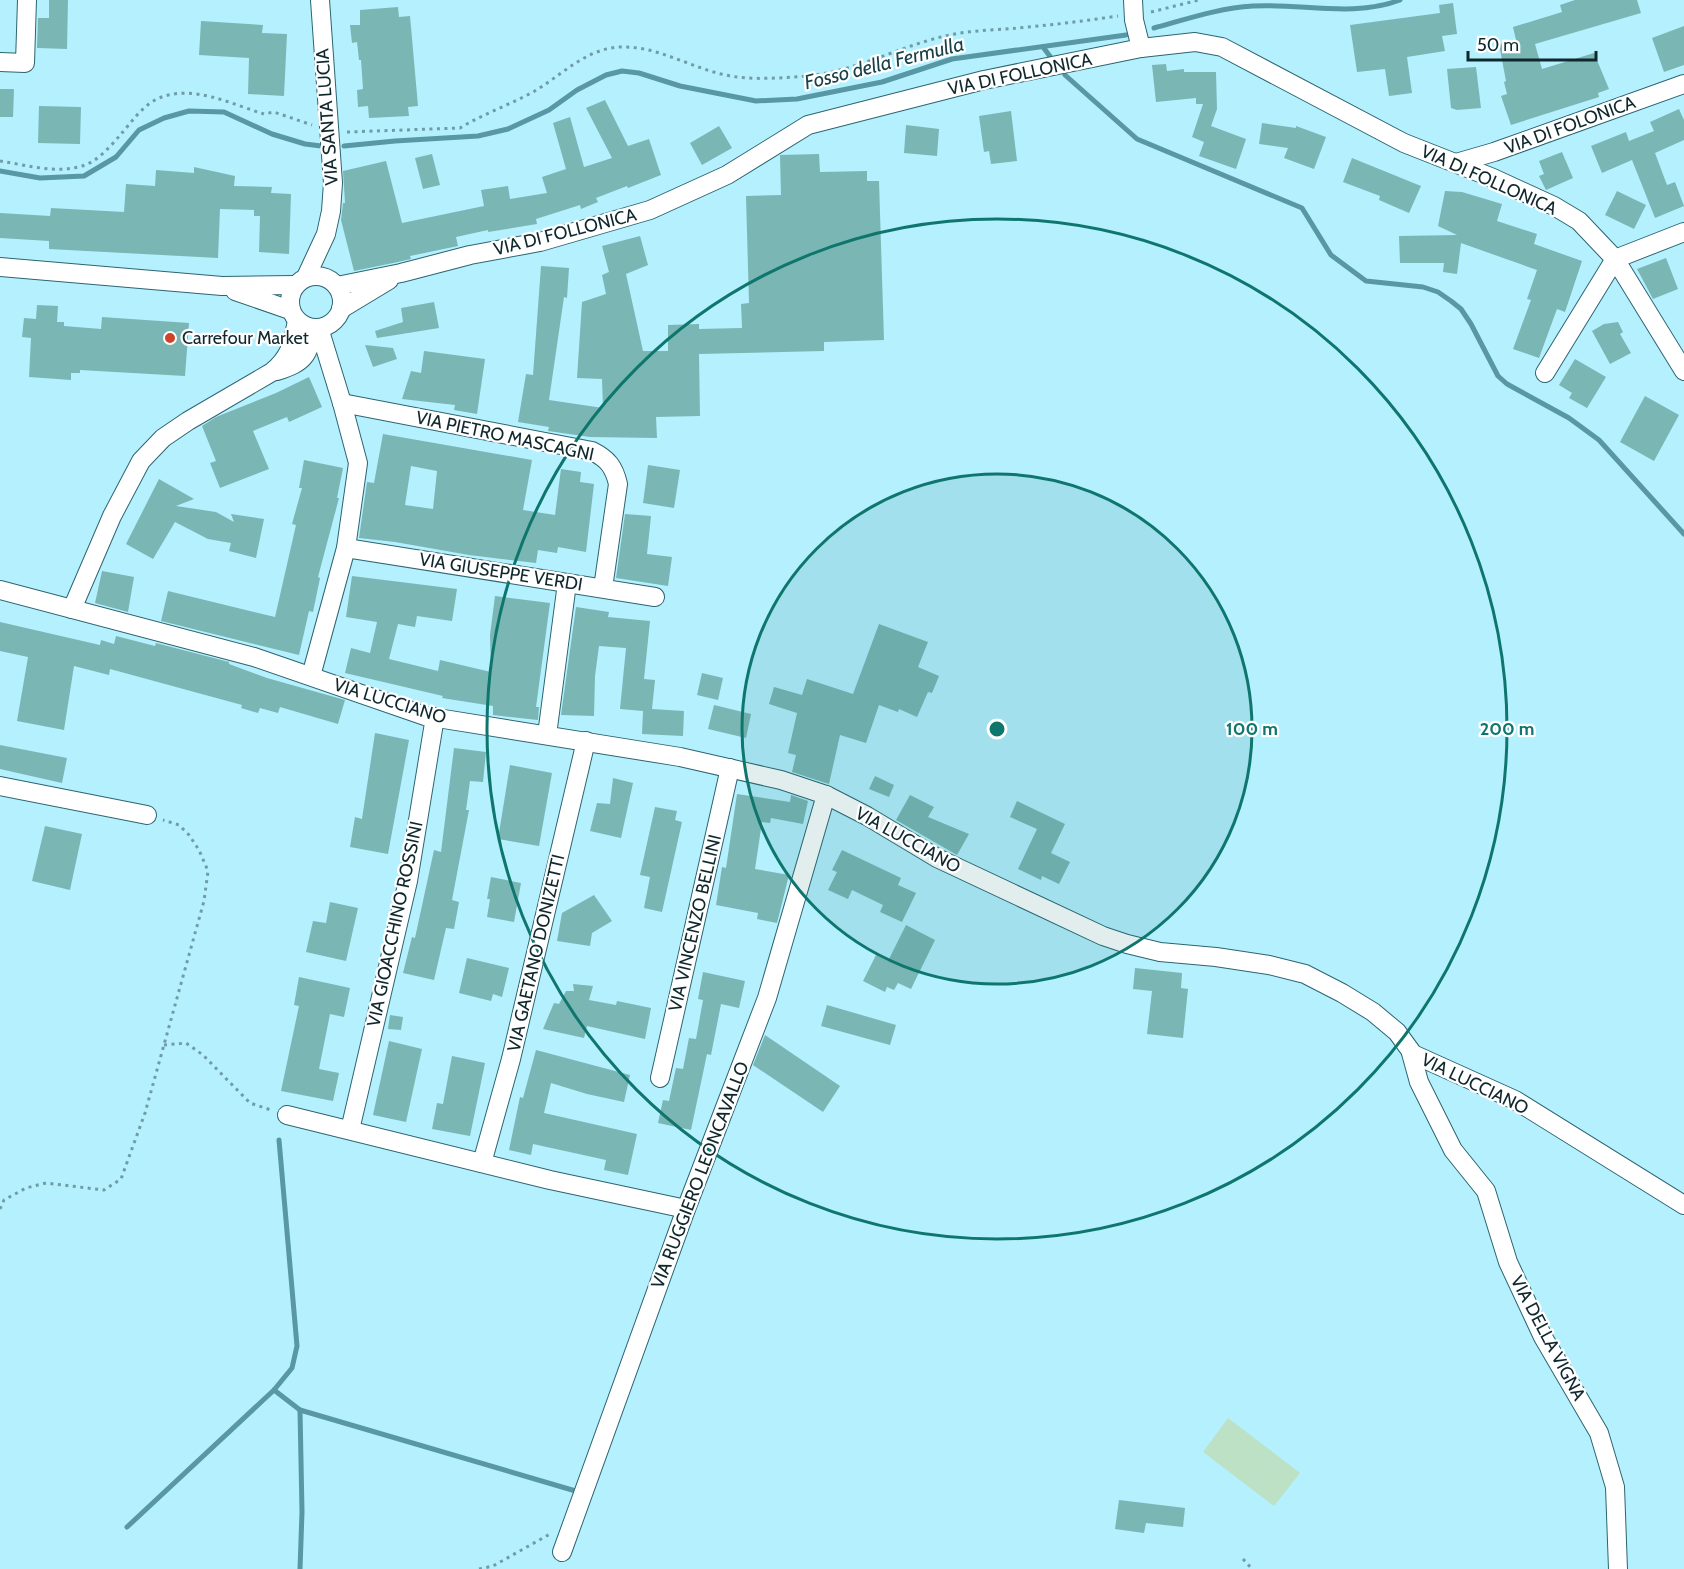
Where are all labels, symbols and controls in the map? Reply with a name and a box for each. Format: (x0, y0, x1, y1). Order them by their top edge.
scale bar (1468, 24, 1596, 62)
water label: Fosso della Fermulla (802, 32, 966, 94)
text: 50 m (1477, 34, 1519, 56)
street label: VIA SANTA LUCIA (311, 48, 343, 186)
street label: VIA DI FOLLONICA (946, 48, 1094, 100)
street label: VIA DI FOLONICA (1502, 91, 1638, 159)
street label: VIA DI FOLLONICA (1418, 140, 1560, 220)
street label: VIA DI FOLLONICA (491, 204, 639, 260)
place label: Carrefour Market (182, 327, 309, 349)
marker: Carrefour Market (163, 331, 177, 345)
street label: VIA PIETRO MASCAGNI (414, 406, 596, 466)
street label: VIA GIUSEPPE VERDI (418, 548, 584, 596)
street label: VIA LUCCIANO (331, 673, 449, 729)
text: 100 m (1226, 718, 1278, 740)
text: 200 m (1480, 718, 1534, 740)
centre of rings (987, 719, 1007, 739)
street label: VIA LUCCIANO (852, 802, 964, 878)
street label: VIA GIOACCHINO ROSSINI (362, 819, 428, 1029)
street label: VIA VINCENZO BELLINI (664, 832, 726, 1014)
street label: VIA GAETANO DONIZETTI (503, 852, 569, 1054)
street label: VIA LUCCIANO (1418, 1049, 1532, 1119)
street label: VIA RUGGIERO LEONCAVALLO (646, 1058, 754, 1292)
street label: VIA DELLA VIGNA (1506, 1272, 1590, 1404)

